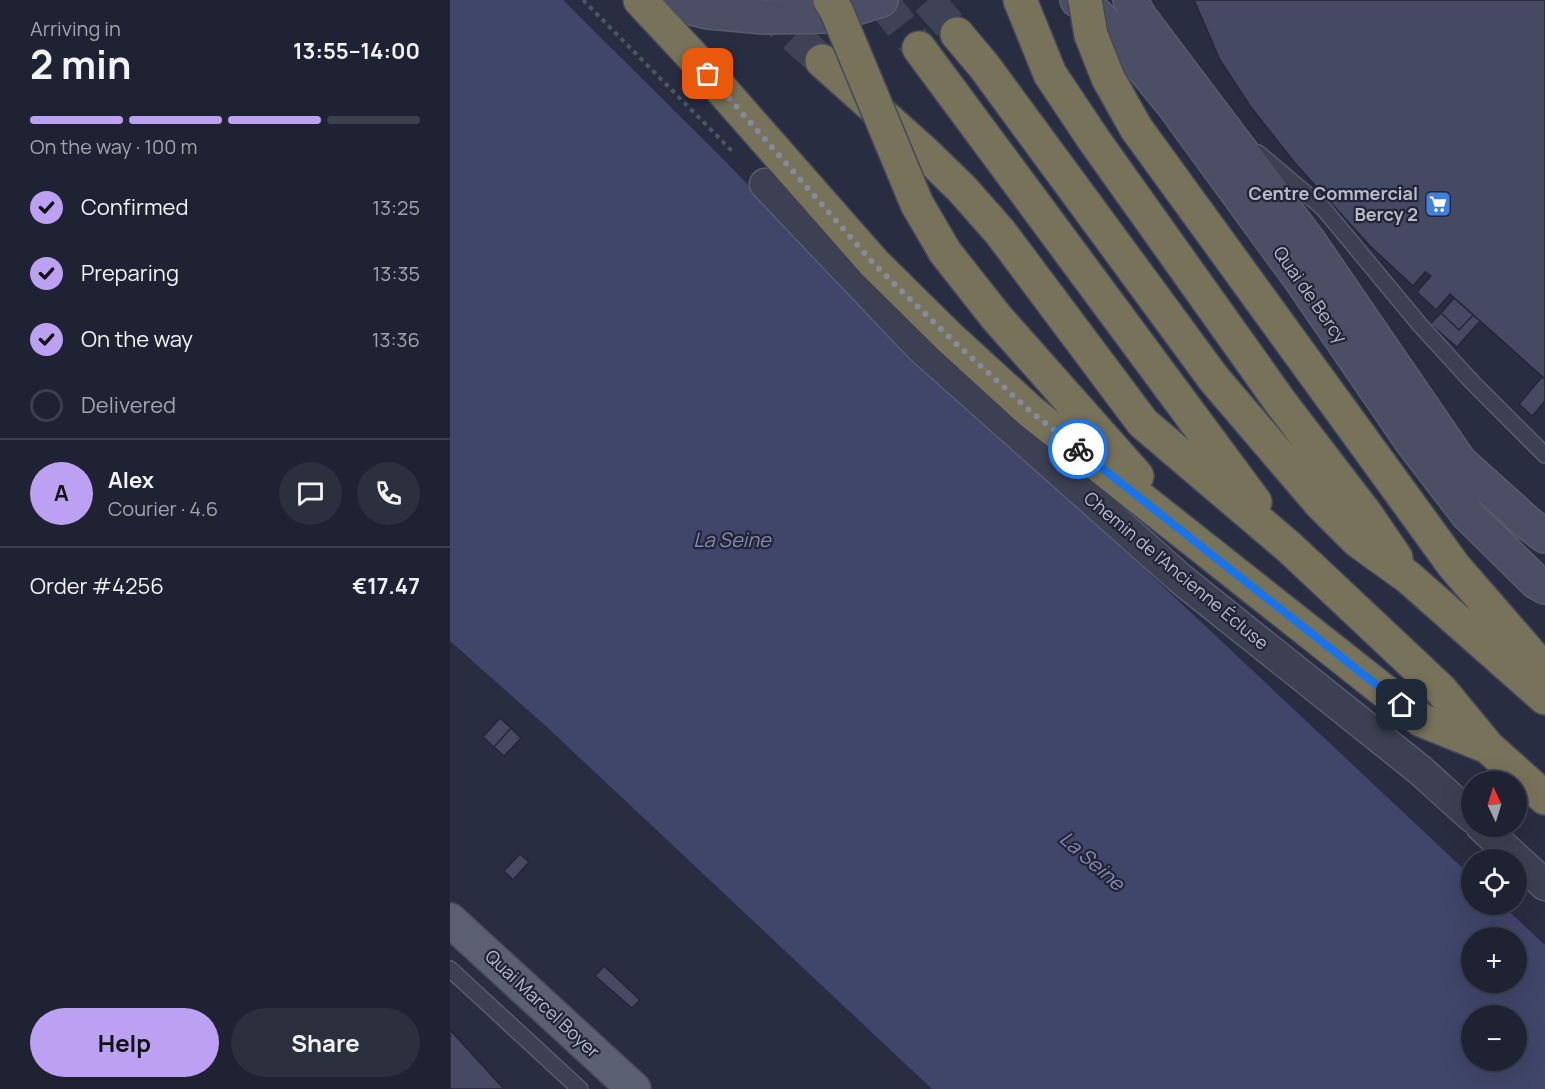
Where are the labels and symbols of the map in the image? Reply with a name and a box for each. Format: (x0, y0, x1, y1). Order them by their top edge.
pin (682, 48, 733, 99)
place label: Centre Commercial Bercy 2 (1249, 181, 1418, 226)
supermarket icon: Centre Commercial Bercy 2 (1423, 189, 1453, 219)
street label: Quai de Bercy (1269, 241, 1353, 348)
courier (1048, 419, 1108, 479)
street label: Chemin de l'Ancienne Écluse (1079, 486, 1274, 655)
water label: La Seine (693, 526, 772, 553)
pin (1376, 679, 1427, 730)
north arrow (1461, 771, 1527, 837)
water label: La Seine (1054, 825, 1131, 897)
street label: Quai Marcel Boyer (480, 944, 606, 1063)

